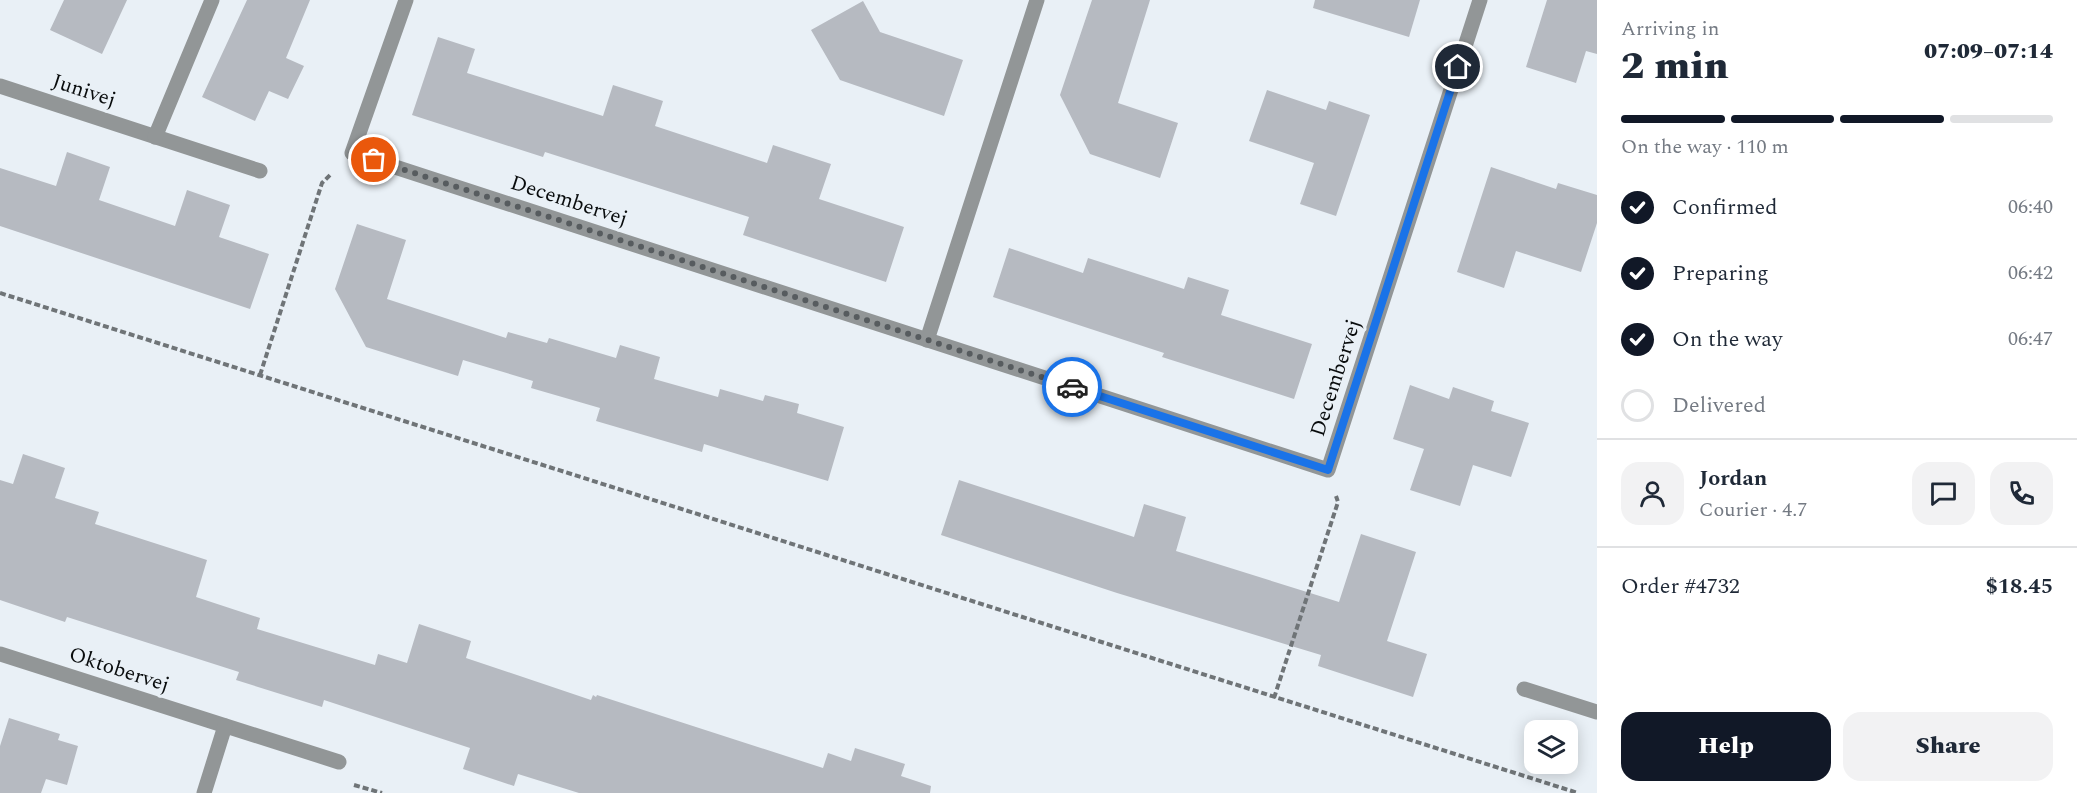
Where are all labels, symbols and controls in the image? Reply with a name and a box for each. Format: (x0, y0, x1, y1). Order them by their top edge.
text: Arriving in (1621, 14, 1719, 44)
text: 07:09–07:14 (1924, 35, 2053, 68)
text: 2 min (1621, 37, 1729, 96)
pin (1432, 41, 1483, 92)
icon: home (1441, 50, 1474, 83)
street label: Junivej (48, 66, 120, 116)
text: On the way · 110 m (1621, 132, 1789, 162)
pin (348, 134, 399, 185)
icon: bag (357, 143, 390, 176)
street label: Decembervej (506, 167, 632, 235)
icon: check (1621, 191, 1654, 224)
text: Confirmed (1672, 191, 1778, 224)
text: 06:40 (2008, 192, 2053, 222)
icon: check (1621, 257, 1654, 290)
text: Preparing (1672, 257, 1769, 290)
text: 06:42 (2008, 258, 2053, 288)
street label: Decembervej (1302, 315, 1370, 441)
icon: check (1621, 323, 1654, 356)
text: On the way (1672, 323, 1783, 356)
text: 06:47 (2008, 324, 2053, 354)
courier (1042, 357, 1102, 417)
icon: car (1056, 371, 1089, 404)
text: Delivered (1672, 389, 1766, 422)
button: person (1621, 462, 1684, 525)
text: Jordan (1699, 462, 1767, 495)
button: chat (1912, 462, 1975, 525)
button: phone (1990, 462, 2053, 525)
text: Courier · 4.7 (1699, 495, 1807, 525)
text: Order #4732 (1621, 570, 1740, 603)
text: $18.45 (1985, 570, 2053, 603)
street label: Oktobervej (65, 639, 173, 701)
button: Help (1621, 712, 1831, 781)
button: Share (1843, 712, 2053, 781)
map controls (1524, 720, 1578, 774)
button: layers (1524, 720, 1578, 774)

